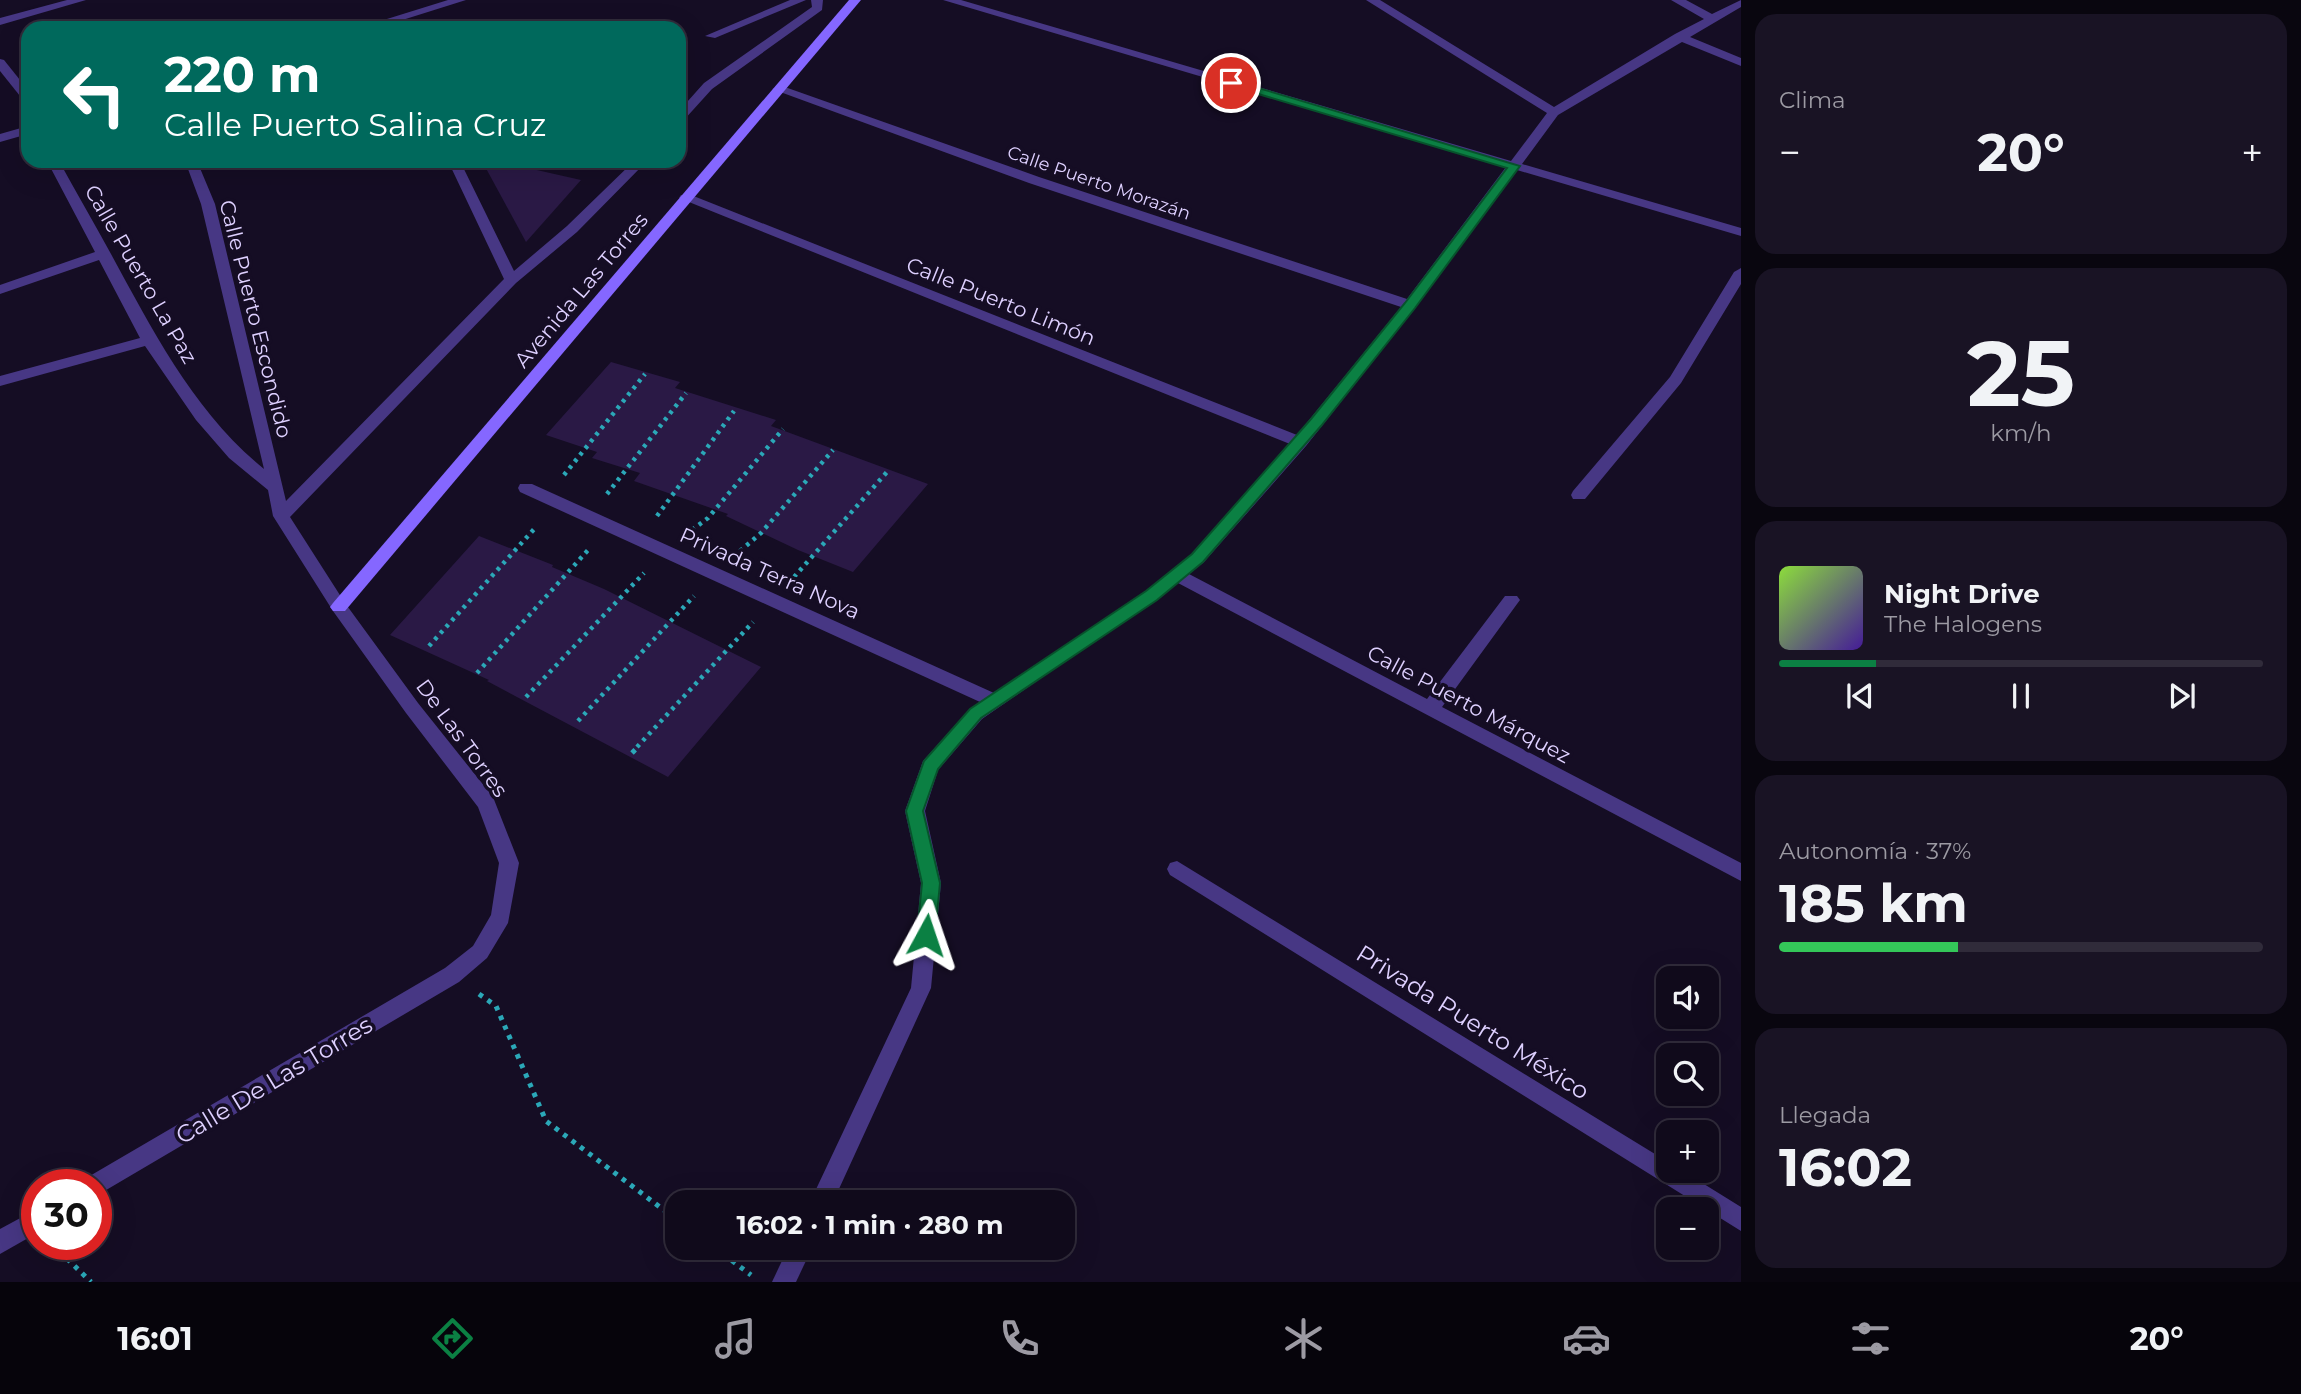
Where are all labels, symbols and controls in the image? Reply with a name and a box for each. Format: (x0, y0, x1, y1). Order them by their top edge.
text: 220 m (164, 45, 320, 104)
icon: left (49, 49, 140, 140)
pin (1201, 53, 1261, 113)
icon: arrive (1212, 64, 1250, 102)
text: Clima (1779, 86, 1846, 114)
text: Calle Puerto Salina Cruz (164, 105, 546, 144)
text: 20° (1977, 121, 2065, 184)
text: − (1779, 129, 1801, 176)
text: + (2241, 129, 2263, 176)
street label: Calle Puerto Morazán (1004, 141, 1194, 225)
street label: Calle Puerto La Paz (80, 180, 202, 368)
street label: Calle Puerto Escondido (214, 197, 298, 441)
street label: Avenida Las Torres (509, 208, 653, 372)
street label: Calle Puerto Limón (903, 252, 1099, 350)
text: 25 (1967, 318, 2075, 429)
text: km/h (1990, 419, 2052, 447)
street label: Privada Terra Nova (676, 522, 864, 624)
text: Night Drive (1884, 578, 2040, 610)
text: The Halogens (1884, 610, 2042, 638)
street label: Calle Puerto Márquez (1363, 640, 1575, 768)
street label: De Las Torres (411, 674, 513, 802)
icon: previous (1841, 677, 1879, 715)
icon: pause (2002, 677, 2040, 715)
icon: next (2163, 677, 2201, 715)
text: Autonomía · 37% (1779, 837, 1971, 865)
text: 185 km (1779, 872, 1968, 935)
position arrow (889, 898, 963, 972)
street label: Privada Puerto México (1351, 938, 1595, 1106)
map controls (1656, 966, 1719, 1260)
button: sound (1656, 966, 1719, 1029)
street label: Calle De Las Torres (171, 1010, 377, 1150)
button: search (1656, 1043, 1719, 1106)
text: Llegada (1779, 1101, 1871, 1129)
button: + (1656, 1120, 1719, 1183)
text: 16:02 (1779, 1136, 1912, 1199)
speed limit sign: 30 (21, 1169, 112, 1260)
button: − (1656, 1197, 1719, 1260)
text: 16:02 · 1 min · 280 m (737, 1209, 1004, 1241)
icon: directions (428, 1314, 477, 1363)
icon: music (711, 1314, 760, 1363)
icon: phone (995, 1314, 1044, 1363)
icon: climate (1279, 1314, 1328, 1363)
icon: car (1562, 1314, 1611, 1363)
icon: filters (1846, 1314, 1895, 1363)
text: 16:01 (117, 1319, 193, 1358)
text: 20° (2130, 1319, 2184, 1358)

